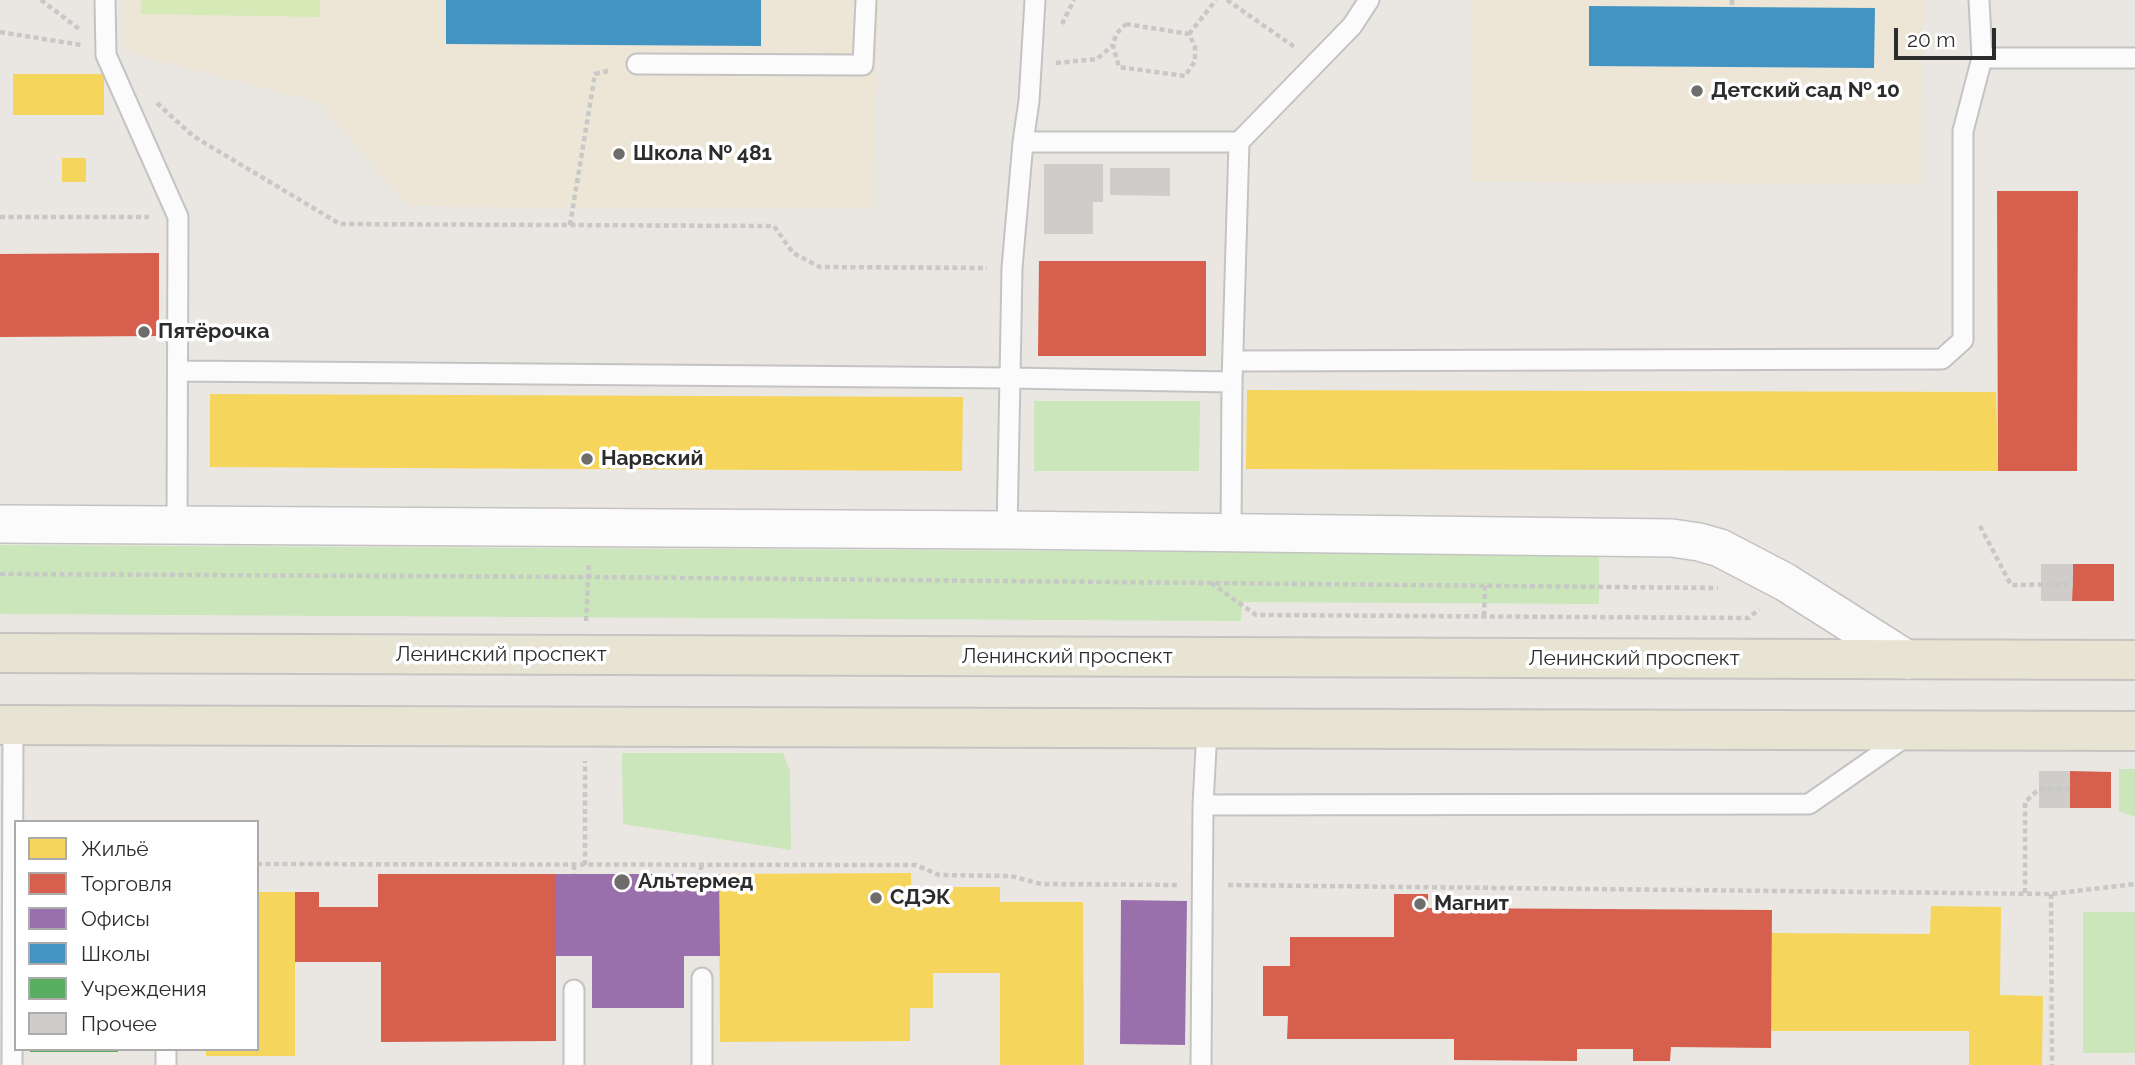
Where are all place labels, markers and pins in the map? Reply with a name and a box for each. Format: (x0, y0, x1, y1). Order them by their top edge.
place label: Детский сад № 10 (1711, 78, 1900, 104)
marker: Детский сад № 10 (1689, 83, 1705, 99)
place label: Школа № 481 (633, 141, 772, 167)
marker: Школа № 481 (611, 146, 627, 162)
place label: Пятёрочка (158, 319, 270, 345)
marker: Пятёрочка (136, 324, 152, 340)
place label: Нарвский (601, 446, 703, 472)
marker: Нарвский (579, 451, 595, 467)
place label: Альтермед (638, 869, 753, 895)
marker: Альтермед (612, 872, 632, 892)
place label: СДЭК (890, 885, 950, 911)
marker: СДЭК (868, 890, 884, 906)
place label: Магнит (1434, 891, 1509, 917)
marker: Магнит (1412, 896, 1428, 912)

